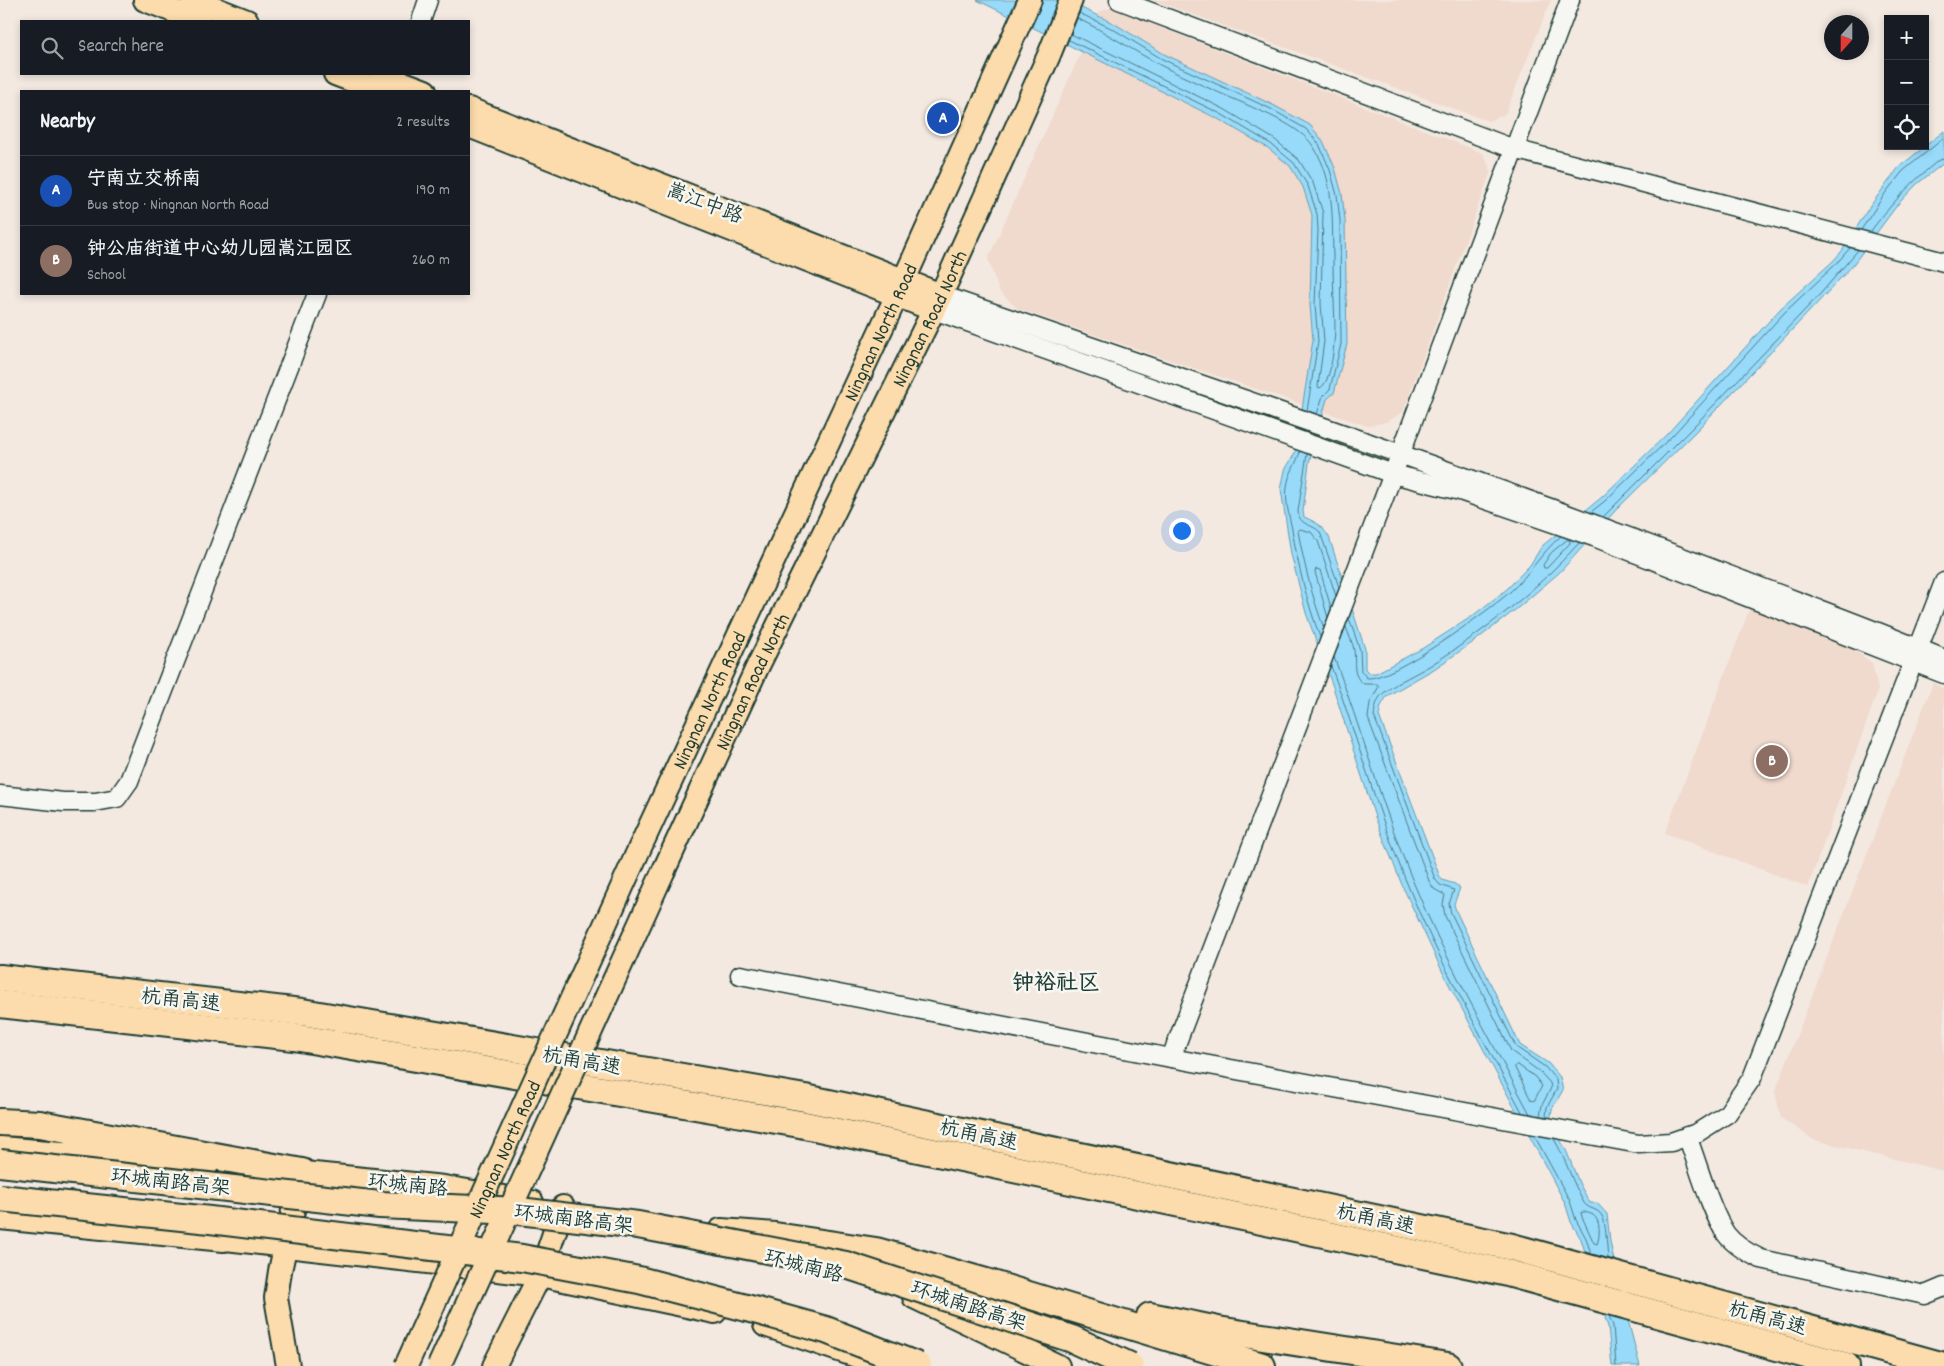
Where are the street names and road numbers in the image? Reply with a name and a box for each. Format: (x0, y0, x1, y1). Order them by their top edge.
street label: 嵩江中路 (662, 177, 747, 233)
street label: Ningnan Road North (887, 247, 976, 393)
street label: Ningnan North Road (838, 260, 927, 407)
street label: Ningnan Road North (710, 609, 799, 756)
street label: Ningnan North Road (667, 628, 755, 775)
street label: 杭甬高速 (139, 984, 222, 1020)
street label: 杭甬高速 (540, 1042, 623, 1084)
street label: Ningnan North Road (463, 1077, 550, 1224)
street label: 杭甬高速 (936, 1115, 1020, 1159)
street label: 环城南路高架 (110, 1164, 232, 1204)
street label: 环城南路 (366, 1169, 450, 1205)
street label: 杭甬高速 (1333, 1199, 1417, 1243)
street label: 环城南路高架 (512, 1200, 635, 1242)
street label: 环城南路 (761, 1245, 846, 1291)
street label: 环城南路高架 (907, 1276, 1029, 1340)
street label: 杭甬高速 (1725, 1296, 1809, 1344)

